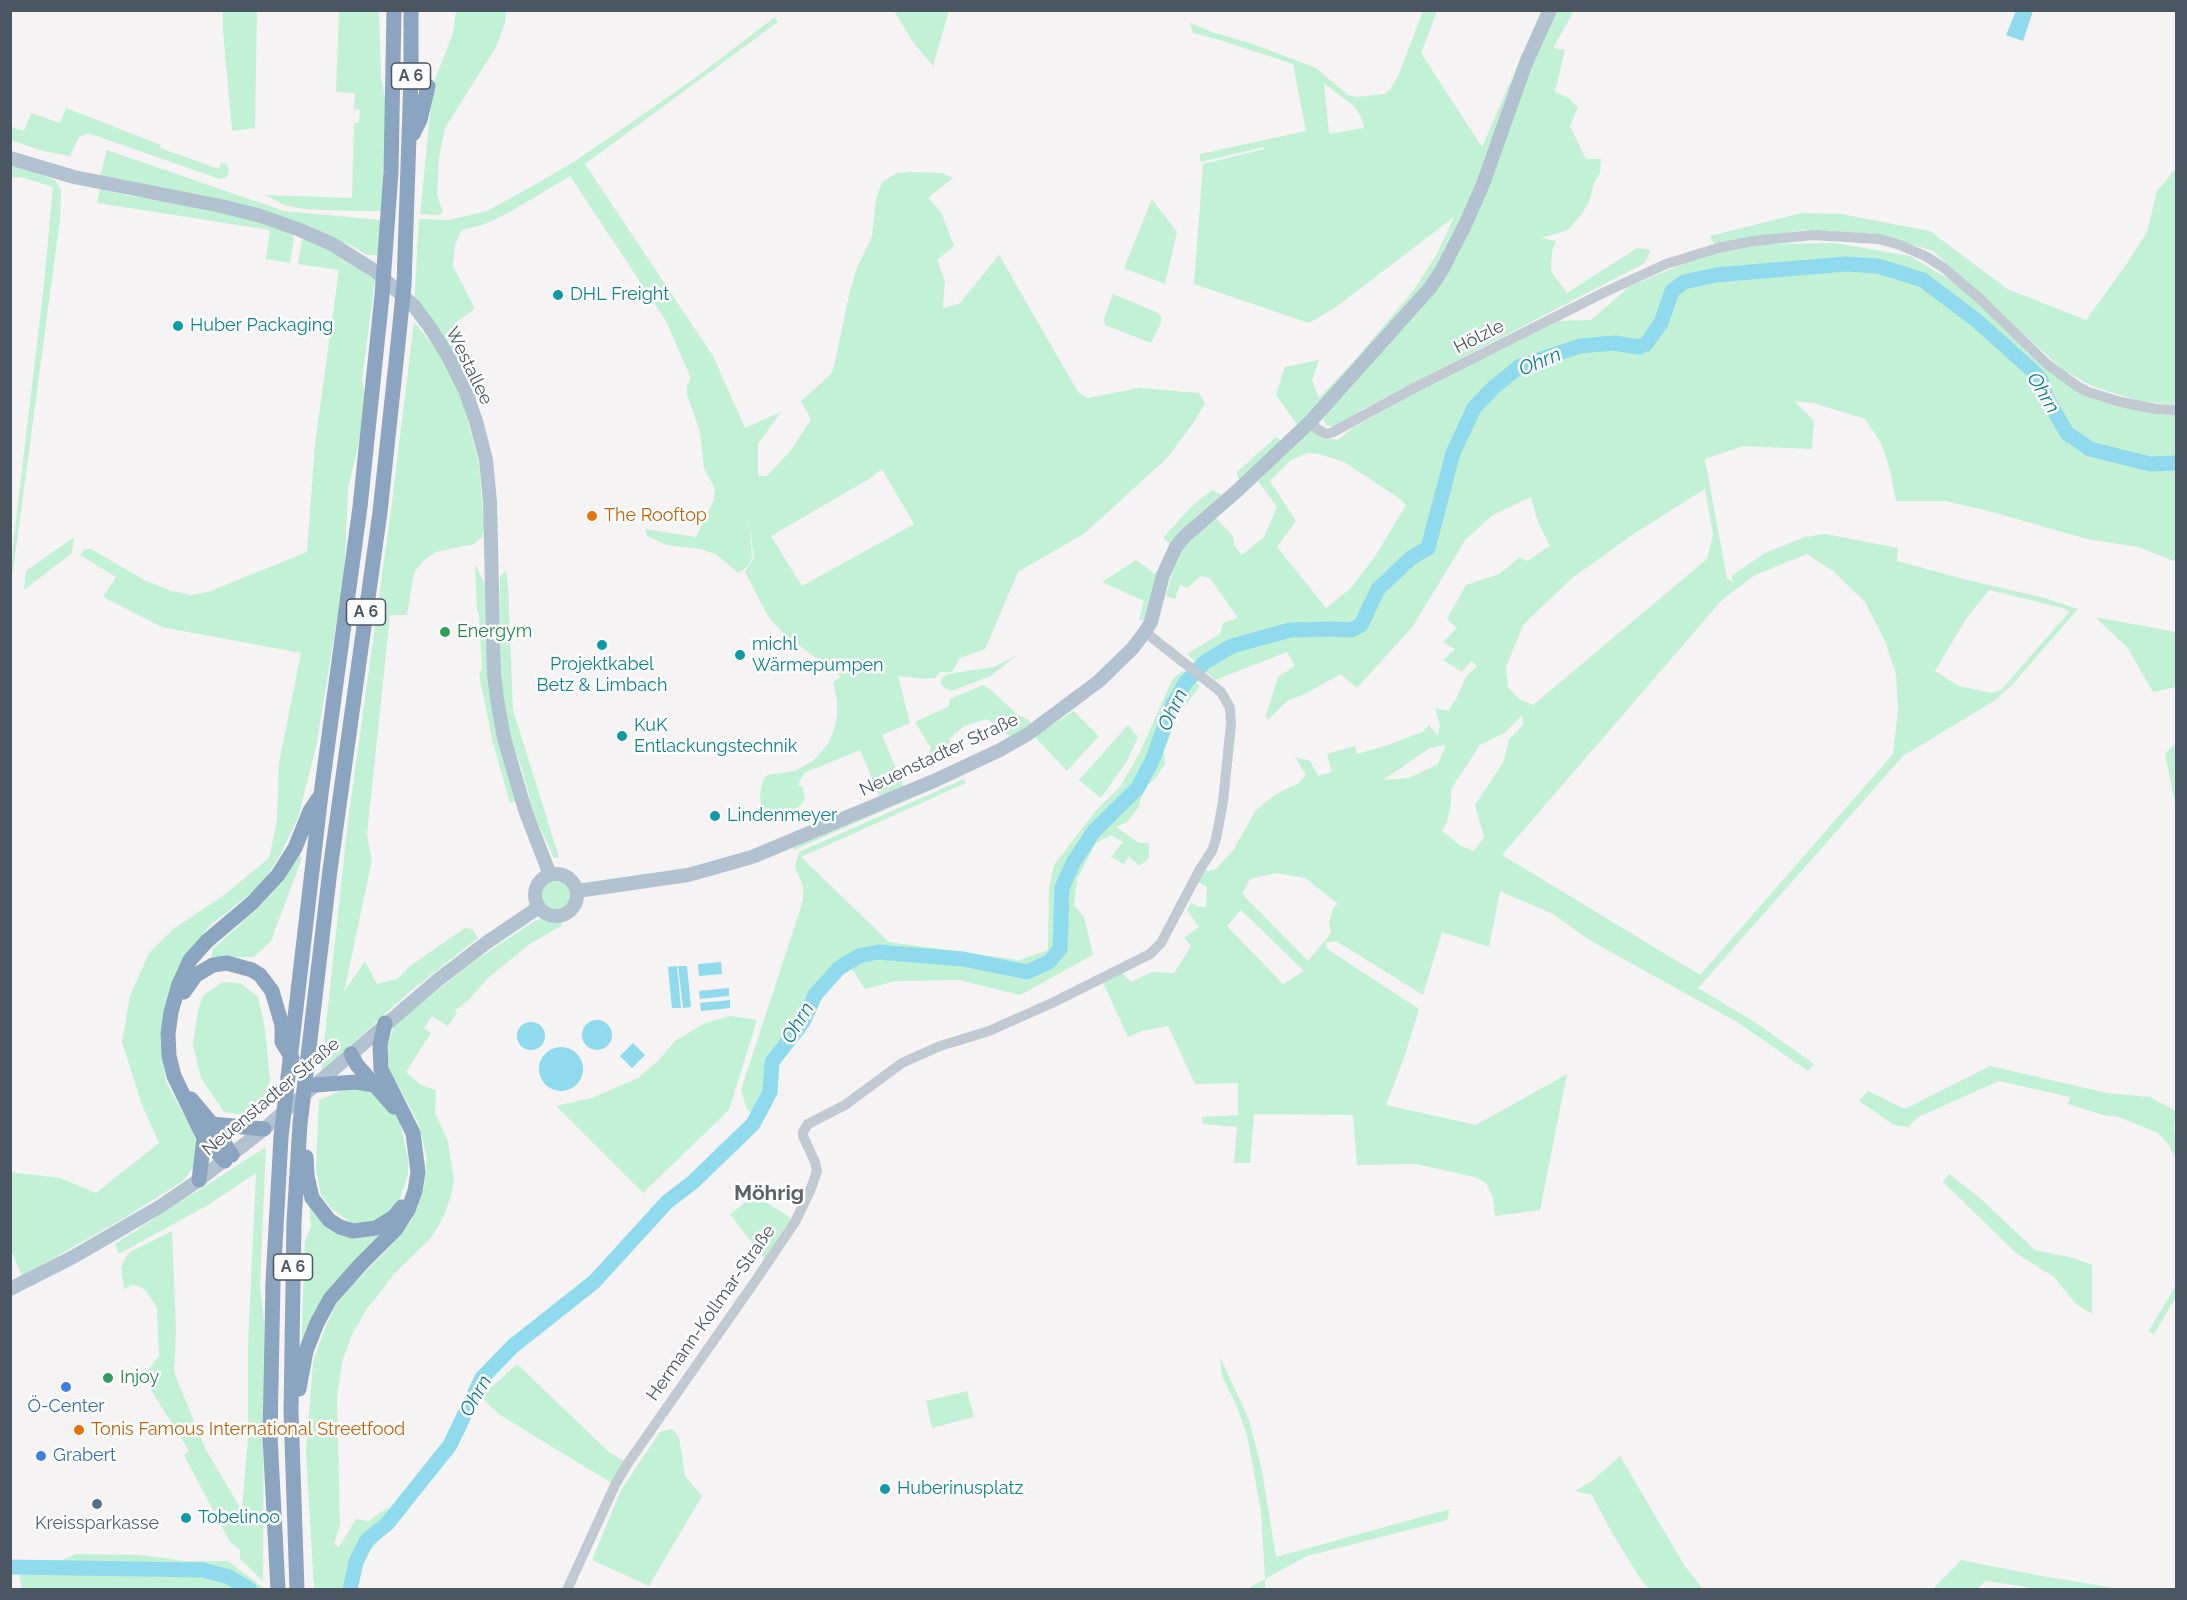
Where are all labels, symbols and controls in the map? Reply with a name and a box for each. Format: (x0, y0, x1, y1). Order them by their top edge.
road number: A 6 (392, 63, 430, 89)
place label: DHL Freight (570, 284, 669, 306)
marker: DHL Freight (551, 288, 565, 302)
place label: Huber Packaging (190, 315, 333, 337)
street label: Hölzle (1450, 315, 1508, 359)
marker: Huber Packaging (171, 319, 185, 333)
street label: Westallee (441, 324, 497, 408)
water label: Ohrn (1515, 342, 1565, 382)
water label: Ohrn (2021, 368, 2065, 418)
place label: The Rooftop (604, 505, 707, 527)
marker: The Rooftop (585, 509, 599, 523)
road number: A 6 (346, 599, 386, 625)
place label: Energym (457, 621, 532, 643)
marker: Energym (438, 625, 452, 639)
place label: michl Wärmepumpen (752, 634, 884, 676)
marker: Projektkabel Betz & Limbach (595, 638, 609, 652)
marker: michl Wärmepumpen (733, 648, 747, 662)
place label: Projektkabel Betz & Limbach (537, 654, 667, 696)
water label: Ohrn (1153, 685, 1193, 735)
street label: Neuenstadter Straße (856, 709, 1022, 801)
place label: KuK Entlackungstechnik (634, 715, 797, 758)
marker: KuK Entlackungstechnik (615, 729, 629, 743)
place label: Lindenmeyer (727, 805, 837, 827)
marker: Lindenmeyer (708, 809, 722, 823)
water label: Ohrn (776, 998, 820, 1048)
street label: Neuenstadter Straße (198, 1033, 344, 1161)
district label: Möhrig (734, 1181, 804, 1207)
street label: Hermann-Kollmar-Straße (642, 1221, 780, 1405)
road number: A 6 (274, 1254, 312, 1280)
place label: Injoy (120, 1367, 159, 1389)
marker: Injoy (101, 1371, 115, 1385)
water label: Ohrn (455, 1371, 497, 1421)
marker: Ö-Center (59, 1380, 73, 1394)
place label: Ö-Center (27, 1396, 105, 1418)
place label: Tonis Famous International Streetfood (91, 1419, 405, 1441)
marker: Tonis Famous International Streetfood (72, 1423, 86, 1437)
place label: Grabert (53, 1445, 116, 1467)
marker: Grabert (34, 1449, 48, 1463)
place label: Huberinusplatz (897, 1478, 1023, 1500)
marker: Huberinusplatz (878, 1482, 892, 1496)
marker: Kreissparkasse (90, 1497, 104, 1511)
place label: Tobelinoo (198, 1507, 280, 1529)
marker: Tobelinoo (179, 1511, 193, 1525)
place label: Kreissparkasse (35, 1513, 159, 1535)

